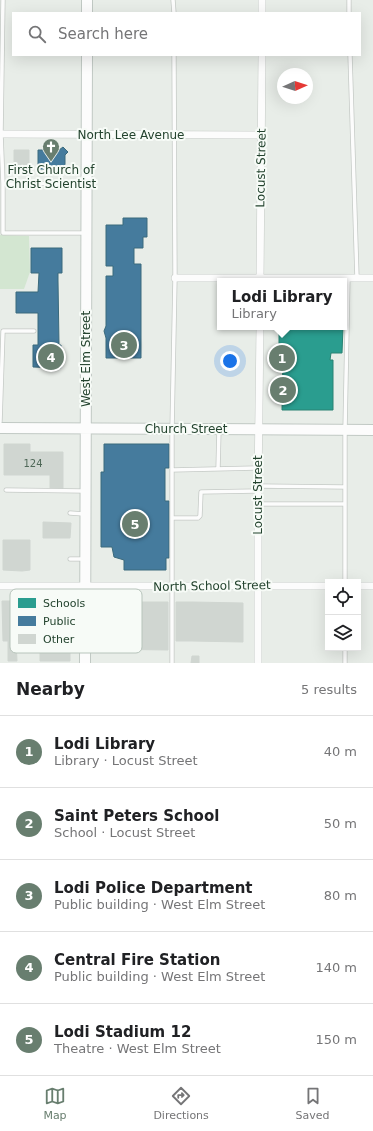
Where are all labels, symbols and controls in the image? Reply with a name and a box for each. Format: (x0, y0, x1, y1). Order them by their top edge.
search box (12, 12, 361, 56)
icon: search (26, 23, 48, 45)
text: Search here (58, 25, 148, 43)
north arrow (277, 68, 313, 104)
street label: North Lee Avenue (77, 128, 185, 142)
street label: Locust Street (253, 128, 269, 208)
church icon: First Church of Christ Scientist (41, 137, 61, 162)
place label: First Church of Christ Scientist (6, 163, 97, 191)
popup (217, 278, 347, 330)
text: Lodi Library (231, 288, 333, 306)
text: Library (231, 306, 277, 321)
street label: West Elm Street (79, 311, 93, 407)
pin: 3 (111, 330, 137, 360)
pin: 4 (38, 342, 64, 372)
pin: 1 (269, 343, 295, 373)
your location (220, 351, 240, 371)
pin: 2 (270, 375, 296, 405)
street label: Church Street (145, 422, 228, 436)
street label: Locust Street (251, 455, 265, 535)
house number: 124 (23, 458, 43, 469)
pin: 5 (122, 509, 148, 539)
street label: North School Street (153, 578, 271, 594)
map controls (325, 579, 361, 651)
button: locate (325, 579, 361, 615)
legend (10, 589, 142, 653)
text: Schools (43, 597, 86, 610)
text: Public (43, 615, 76, 628)
button: layers (325, 615, 361, 651)
text: Other (43, 633, 75, 646)
text: Nearby (16, 679, 85, 699)
text: 5 results (301, 682, 357, 697)
text: Lodi Library (54, 735, 155, 753)
text: 1 (24, 744, 34, 759)
text: 40 m (324, 744, 357, 759)
text: Library · Locust Street (54, 753, 198, 768)
text: Saint Peters School (54, 807, 219, 825)
text: 2 (24, 816, 34, 831)
text: 50 m (324, 816, 357, 831)
text: School · Locust Street (54, 825, 195, 840)
text: Lodi Police Department (54, 879, 253, 897)
text: 3 (24, 888, 34, 903)
text: 80 m (324, 888, 357, 903)
text: Public building · West Elm Street (54, 897, 265, 912)
text: Central Fire Station (54, 951, 221, 969)
text: 4 (24, 960, 34, 975)
text: 140 m (315, 960, 357, 975)
text: Public building · West Elm Street (54, 969, 265, 984)
text: Lodi Stadium 12 (54, 1023, 191, 1041)
text: 5 (24, 1032, 34, 1047)
text: 150 m (315, 1032, 357, 1047)
text: Theatre · West Elm Street (54, 1041, 221, 1056)
tab: Map (43, 1085, 67, 1122)
tab: Directions (153, 1085, 209, 1122)
tab: Saved (296, 1085, 330, 1122)

